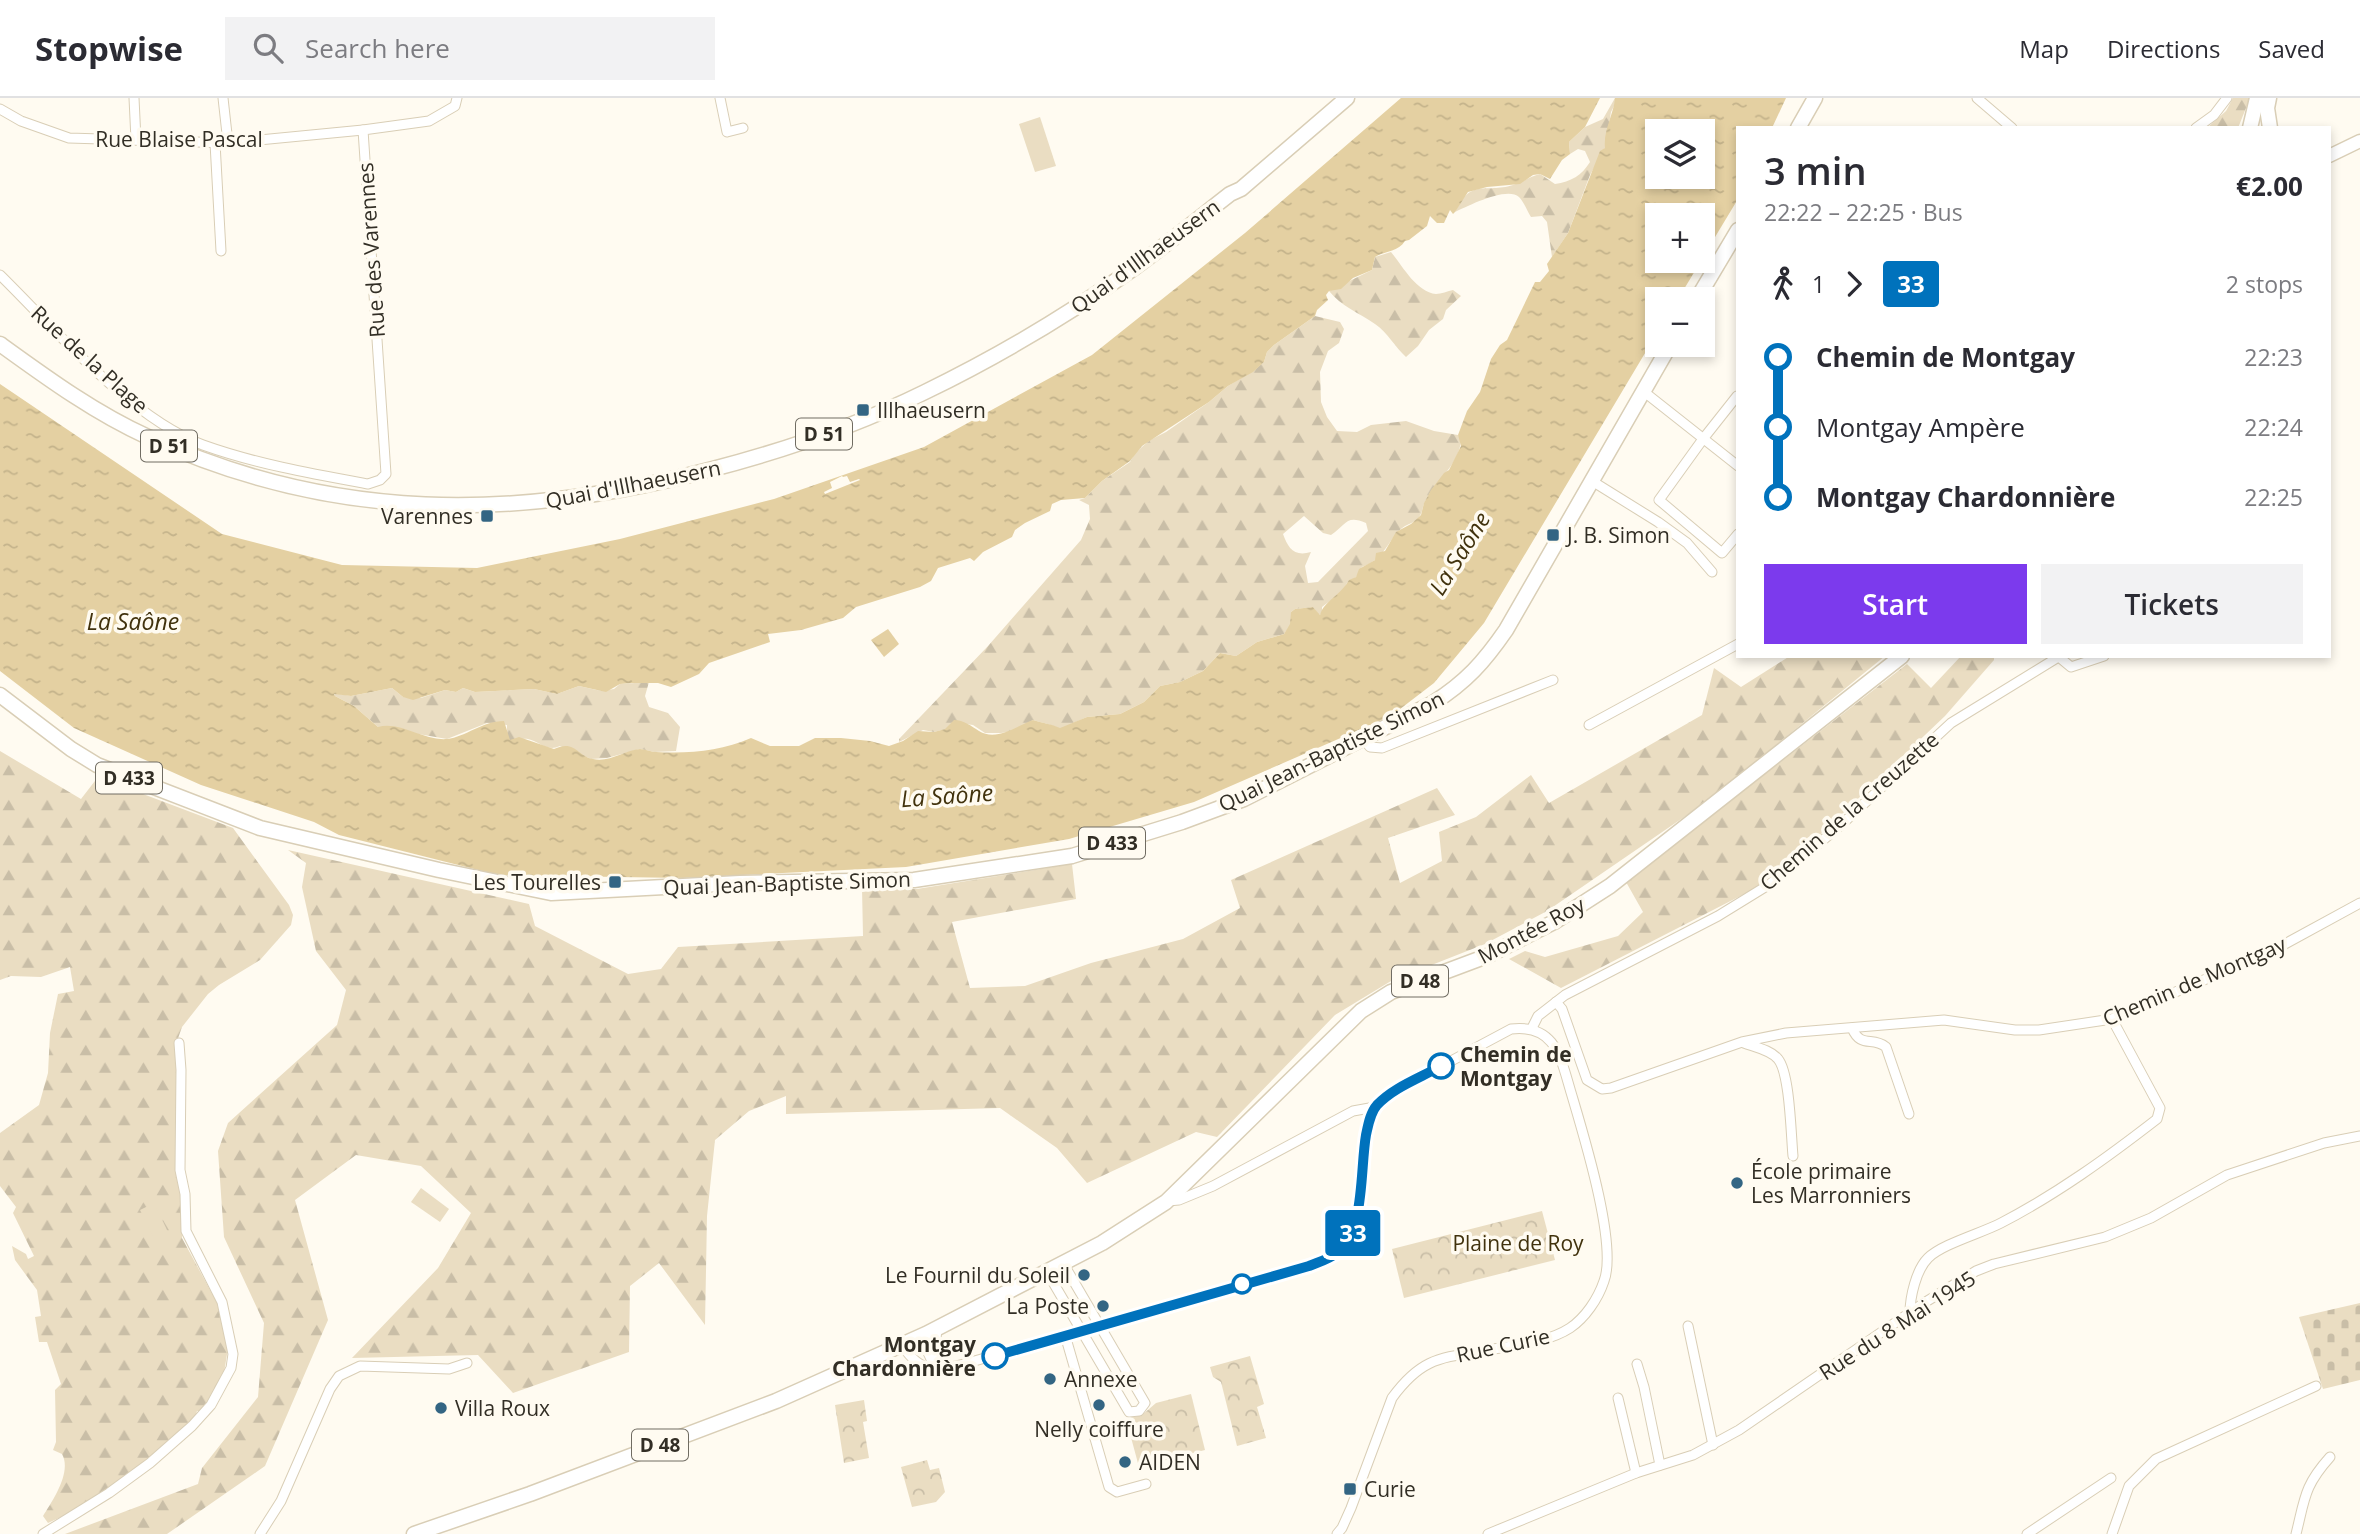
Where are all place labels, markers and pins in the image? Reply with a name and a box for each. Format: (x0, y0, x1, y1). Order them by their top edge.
place label: Illhaeusern (877, 396, 986, 424)
marker: Illhaeusern (855, 402, 871, 418)
place label: Varennes (381, 502, 473, 530)
marker: Varennes (479, 508, 495, 524)
place label: J. B. Simon (1565, 521, 1670, 549)
marker: J. B. Simon (1545, 527, 1561, 543)
place label: Les Tourelles (473, 868, 601, 896)
marker: Les Tourelles (607, 874, 623, 890)
place label: Chemin de Montgay (1460, 1040, 1572, 1092)
marker: Chemin de Montgay (1428, 1053, 1454, 1079)
place label: École primaire Les Marronniers (1751, 1157, 1911, 1209)
marker: École primaire Les Marronniers (1729, 1175, 1745, 1191)
place label: Le Fournil du Soleil (885, 1261, 1070, 1289)
marker: Le Fournil du Soleil (1076, 1267, 1092, 1283)
unlabelled marker (1232, 1274, 1252, 1294)
place label: La Poste (1006, 1292, 1089, 1320)
marker: La Poste (1095, 1298, 1111, 1314)
place label: Montgay Chardonnière (832, 1330, 976, 1382)
marker: Montgay Chardonnière (982, 1343, 1008, 1369)
place label: Annexe (1064, 1365, 1138, 1393)
marker: Annexe (1042, 1371, 1058, 1387)
place label: Villa Roux (455, 1394, 550, 1422)
marker: Nelly coiffure (1091, 1397, 1107, 1413)
marker: Villa Roux (433, 1400, 449, 1416)
place label: Nelly coiffure (1034, 1415, 1164, 1443)
place label: AIDEN (1139, 1448, 1201, 1476)
marker: AIDEN (1117, 1454, 1133, 1470)
place label: Curie (1364, 1475, 1416, 1503)
marker: Curie (1342, 1481, 1358, 1497)

